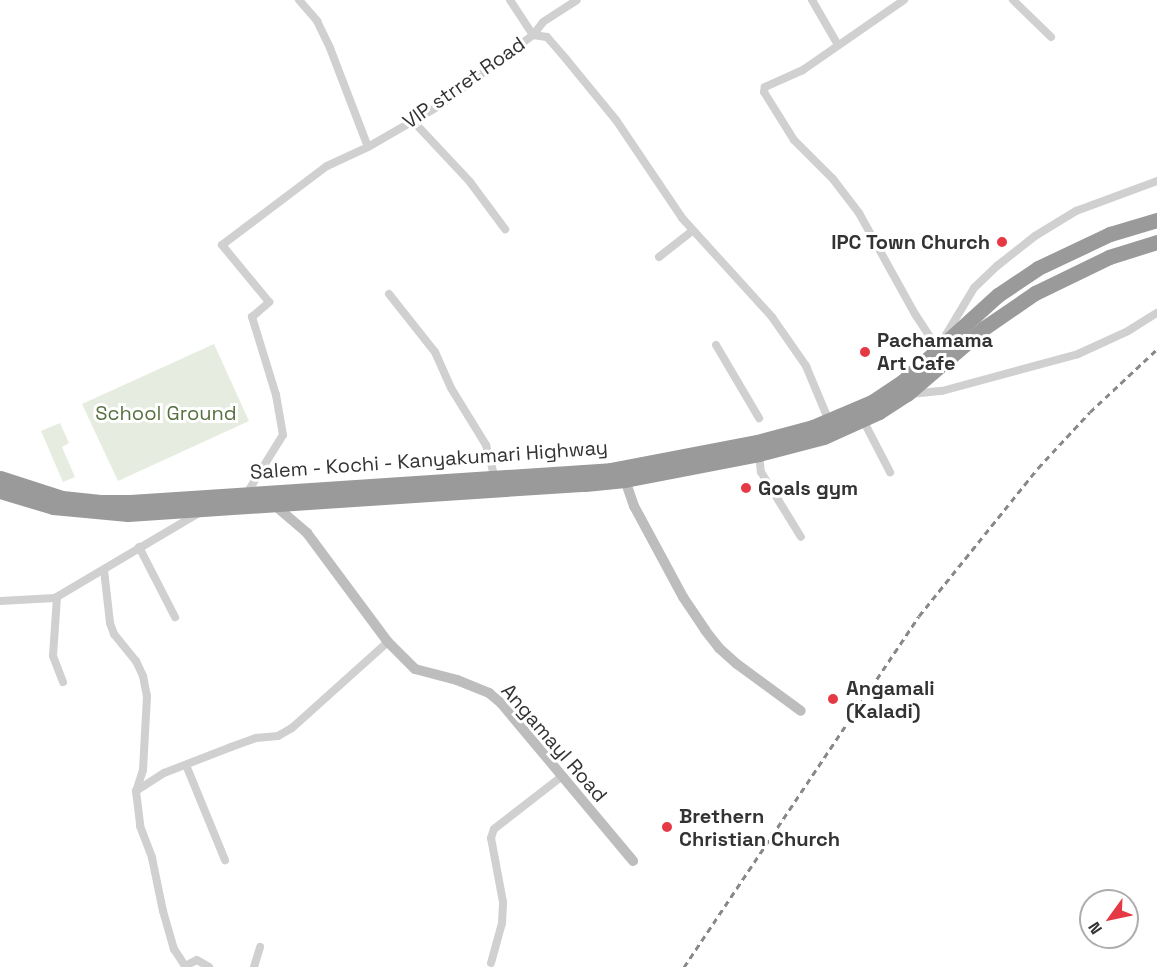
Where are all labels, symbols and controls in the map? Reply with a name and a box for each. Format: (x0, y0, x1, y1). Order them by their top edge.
street label: VIP strret Road (398, 32, 530, 134)
place label: IPC Town Church (831, 230, 990, 254)
marker: IPC Town Church (995, 235, 1009, 249)
place label: Pachamama Art Cafe (877, 328, 993, 375)
marker: Pachamama Art Cafe (858, 345, 872, 359)
park label: School Ground (95, 401, 237, 425)
street label: Salem - Kochi - Kanyakumari Highway (248, 435, 610, 485)
place label: Goals gym (758, 476, 858, 500)
marker: Goals gym (739, 481, 753, 495)
place label: Angamali (Kaladi) (846, 676, 935, 723)
street label: Angamayl Road (496, 679, 612, 807)
marker: Angamali (Kaladi) (824, 690, 842, 708)
place label: Brethern Christian Church (679, 804, 840, 851)
marker: Brethern Christian Church (660, 820, 674, 834)
north arrow (1079, 889, 1139, 949)
text: N (1083, 918, 1107, 938)

